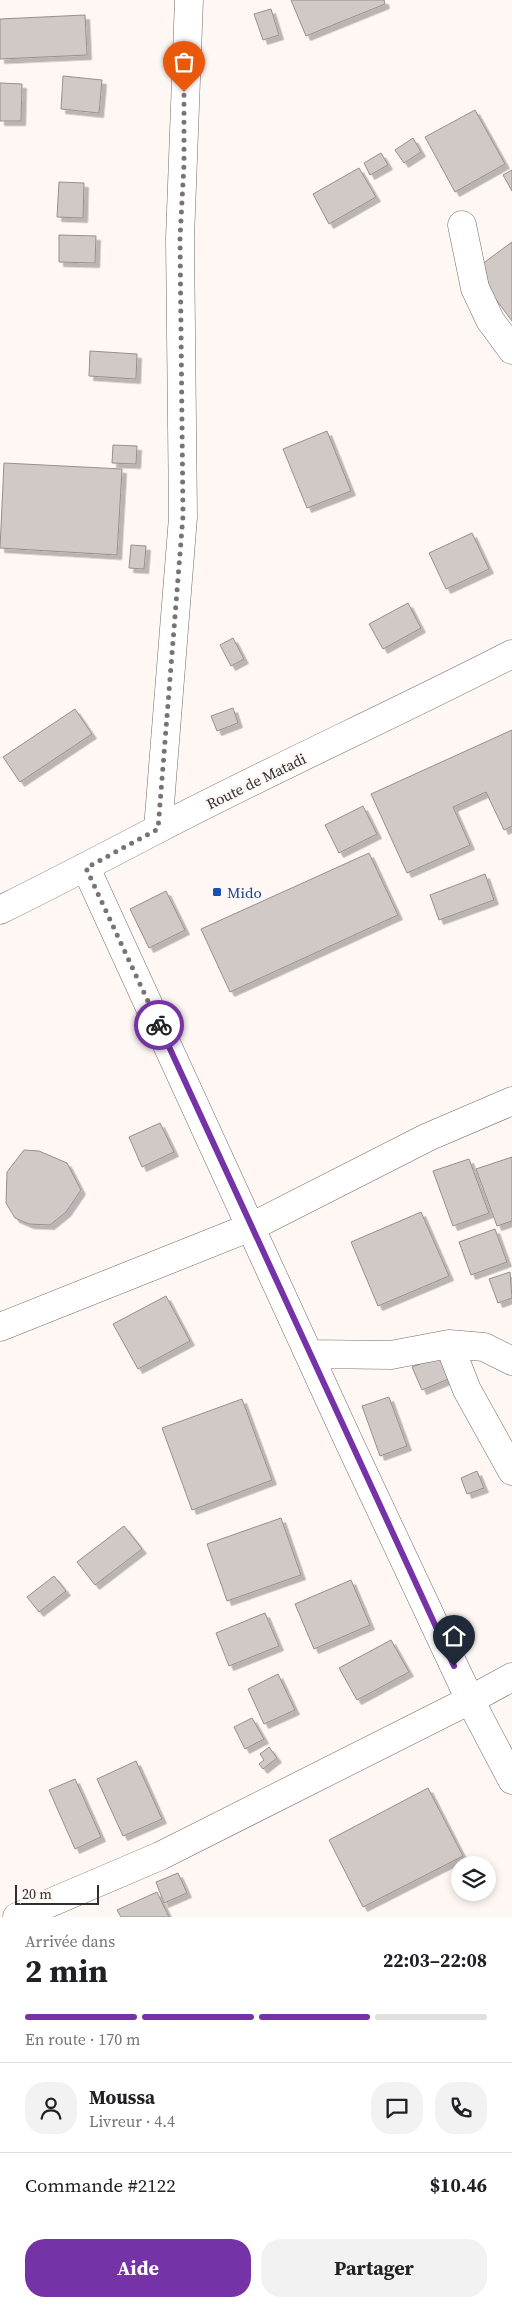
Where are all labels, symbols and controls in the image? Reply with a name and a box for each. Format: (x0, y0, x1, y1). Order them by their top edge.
pin (163, 41, 205, 92)
icon: bag (170, 48, 198, 76)
street label: Route de Matadi (203, 748, 309, 814)
place label: Mido (227, 882, 262, 903)
marker: Mido (211, 886, 223, 898)
courier (134, 1000, 184, 1050)
icon: bike (145, 1011, 173, 1039)
pin (433, 1615, 475, 1666)
icon: home (440, 1622, 468, 1650)
map controls (451, 1856, 496, 1901)
button: layers (451, 1856, 496, 1901)
scale bar (15, 1882, 99, 1905)
text: 20 m (22, 1884, 52, 1904)
text: Arrivée dans (25, 1930, 115, 1952)
text: 22:03–22:08 (383, 1947, 487, 1973)
text: 2 min (25, 1949, 108, 1993)
text: En route · 170 m (25, 2028, 140, 2050)
button: person (25, 2082, 77, 2134)
button: chat (371, 2082, 423, 2134)
button: phone (435, 2082, 487, 2134)
text: Moussa (89, 2084, 155, 2110)
text: Livreur · 4.4 (89, 2110, 175, 2132)
text: Commande #2122 (25, 2172, 176, 2198)
text: $10.46 (430, 2172, 487, 2198)
button: Aide (25, 2239, 251, 2297)
button: Partager (261, 2239, 487, 2297)

